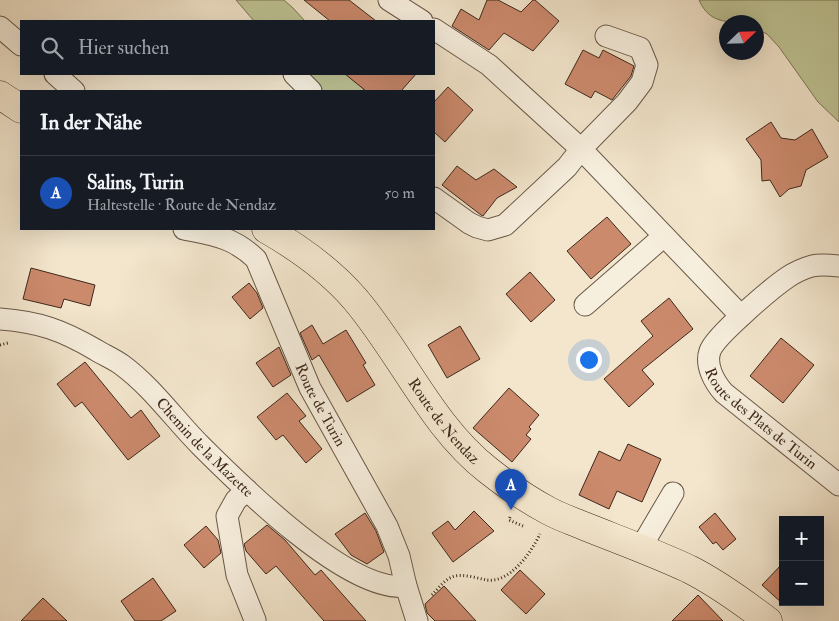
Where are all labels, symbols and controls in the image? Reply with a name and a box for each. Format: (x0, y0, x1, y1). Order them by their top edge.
north arrow (719, 15, 764, 60)
search box (20, 20, 435, 75)
icon: search (38, 34, 66, 62)
text: Hier suchen (78, 36, 169, 60)
text: In der Nähe (40, 109, 142, 136)
text: Salins, Turin (87, 171, 184, 195)
text: A (51, 183, 61, 203)
text: 50 m (384, 183, 415, 203)
text: Haltestelle · Route de Nendaz (87, 195, 276, 215)
your location (576, 347, 602, 373)
street label: Route de Turin (291, 361, 350, 450)
street label: Route des Plats de Turin (700, 365, 821, 474)
street label: Route de Nendaz (404, 375, 483, 469)
street label: Chemin de la Mazette (152, 394, 257, 502)
pin: A (495, 469, 527, 510)
map controls (779, 516, 824, 606)
button: + (779, 516, 824, 561)
button: − (779, 561, 824, 606)

